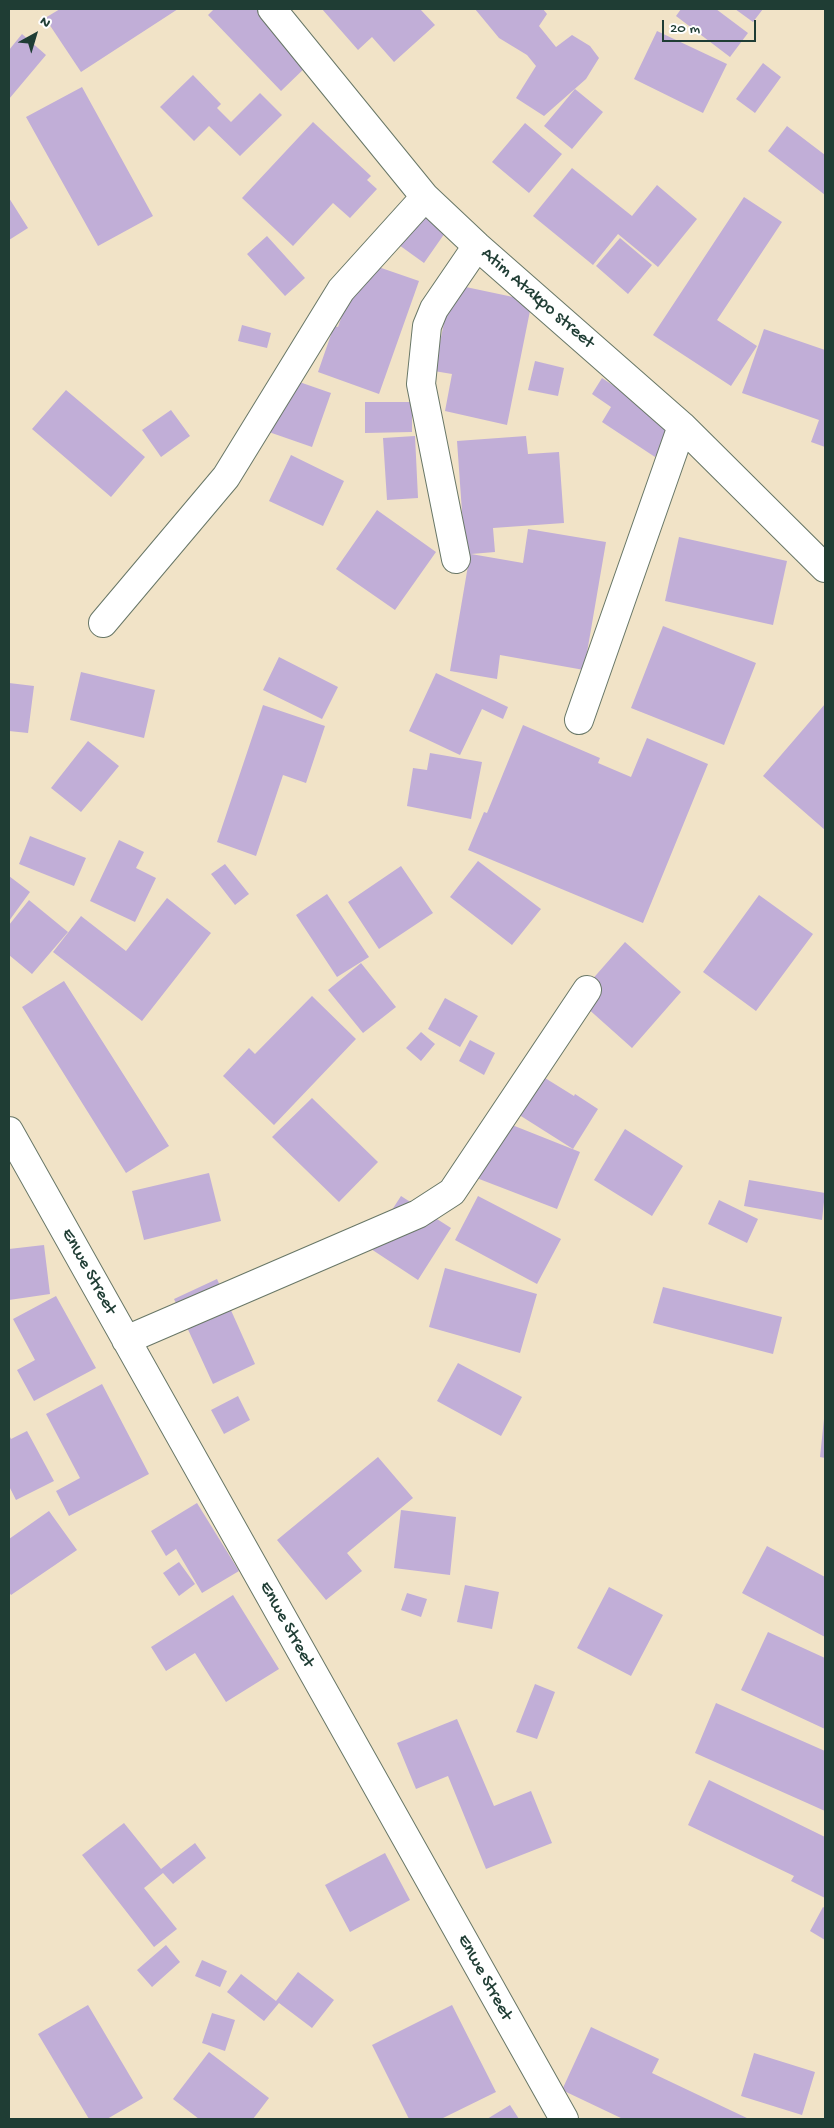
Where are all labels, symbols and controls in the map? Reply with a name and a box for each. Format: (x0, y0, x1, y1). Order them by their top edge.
north arrow (10, 10, 60, 60)
scale bar (664, 10, 758, 42)
text: N (36, 13, 54, 32)
text: 20 m (670, 20, 700, 38)
street label: Atim Atakpo street (476, 244, 598, 354)
street label: Enwe Street (55, 1225, 121, 1319)
street label: Enwe Street (253, 1578, 319, 1672)
street label: Enwe Street (451, 1931, 517, 2025)

